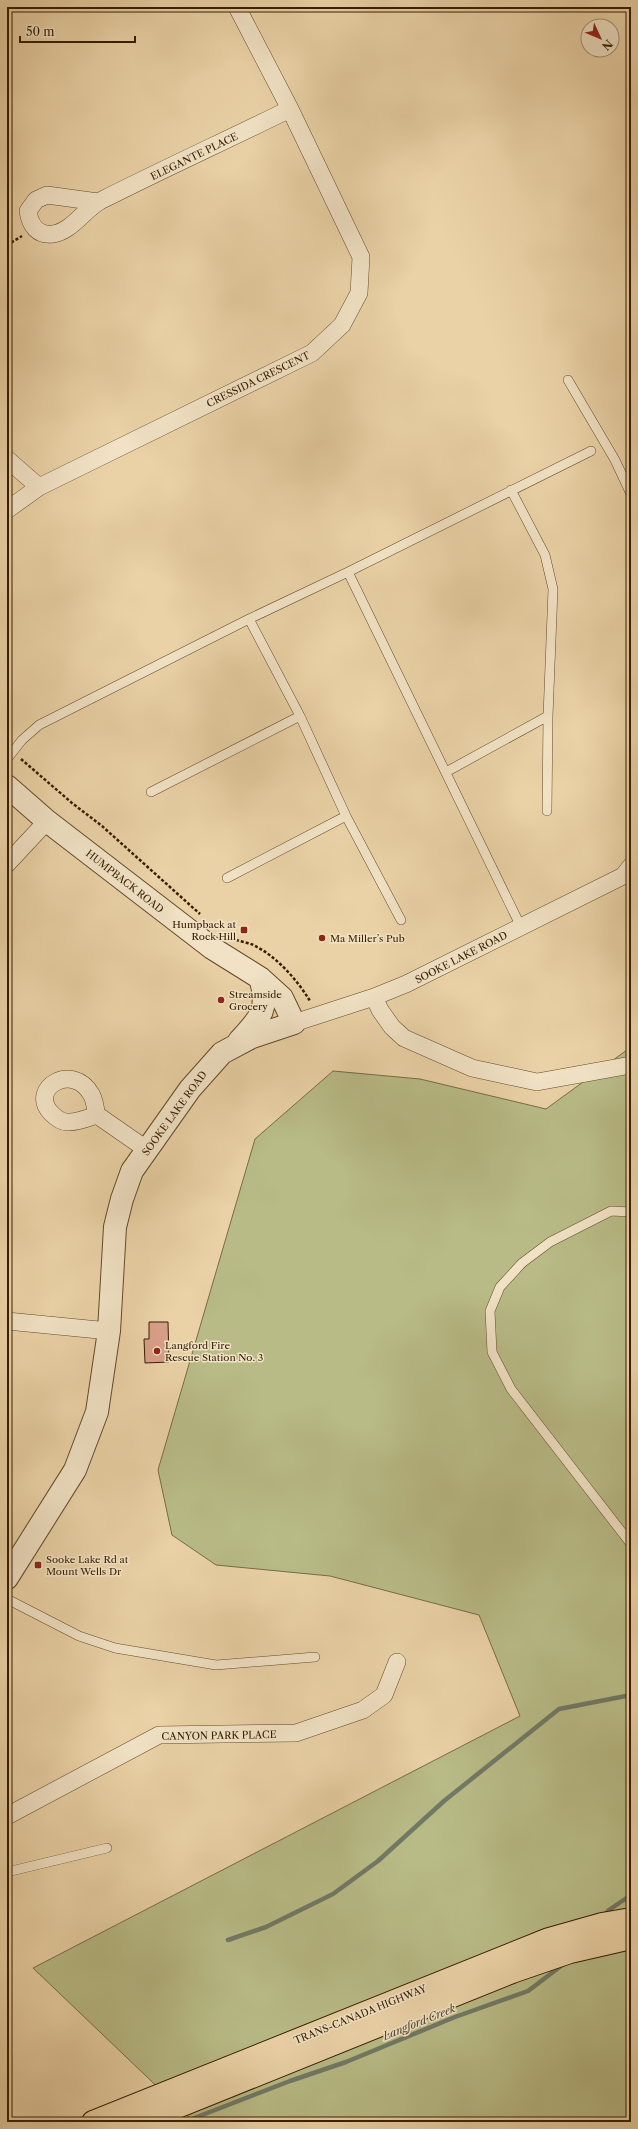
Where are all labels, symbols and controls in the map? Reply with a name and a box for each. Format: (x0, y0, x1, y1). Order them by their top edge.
scale bar (20, 18, 135, 44)
north arrow (580, 18, 620, 58)
text: 50 m (26, 24, 55, 39)
text: N (599, 37, 616, 54)
street label: ELEGANTE PLACE (148, 130, 240, 183)
street label: CRESSIDA CRESCENT (204, 349, 312, 410)
street label: HUMPBACK ROAD (83, 847, 166, 916)
place label: Humpback at Rock Hill (172, 918, 236, 943)
marker: Humpback at Rock Hill (239, 925, 249, 935)
street label: SOOKE LAKE ROAD (413, 929, 510, 986)
place label: Ma Miller’s Pub (330, 932, 405, 945)
marker: Ma Miller’s Pub (317, 933, 327, 943)
place label: Streamside Grocery (229, 988, 282, 1013)
marker: Streamside Grocery (216, 995, 226, 1005)
street label: SOOKE LAKE ROAD (139, 1068, 210, 1158)
place label: Langford Fire Rescue Station No. 3 (165, 1339, 263, 1364)
marker: Langford Fire Rescue Station No. 3 (152, 1346, 162, 1356)
place label: Sooke Lake Rd at Mount Wells Dr (46, 1553, 129, 1578)
marker: Sooke Lake Rd at Mount Wells Dr (33, 1560, 43, 1570)
street label: CANYON PARK PLACE (161, 1728, 277, 1743)
street label: TRANS-CANADA HIGHWAY (292, 1981, 429, 2047)
water label: Langford Creek (380, 2001, 458, 2043)

